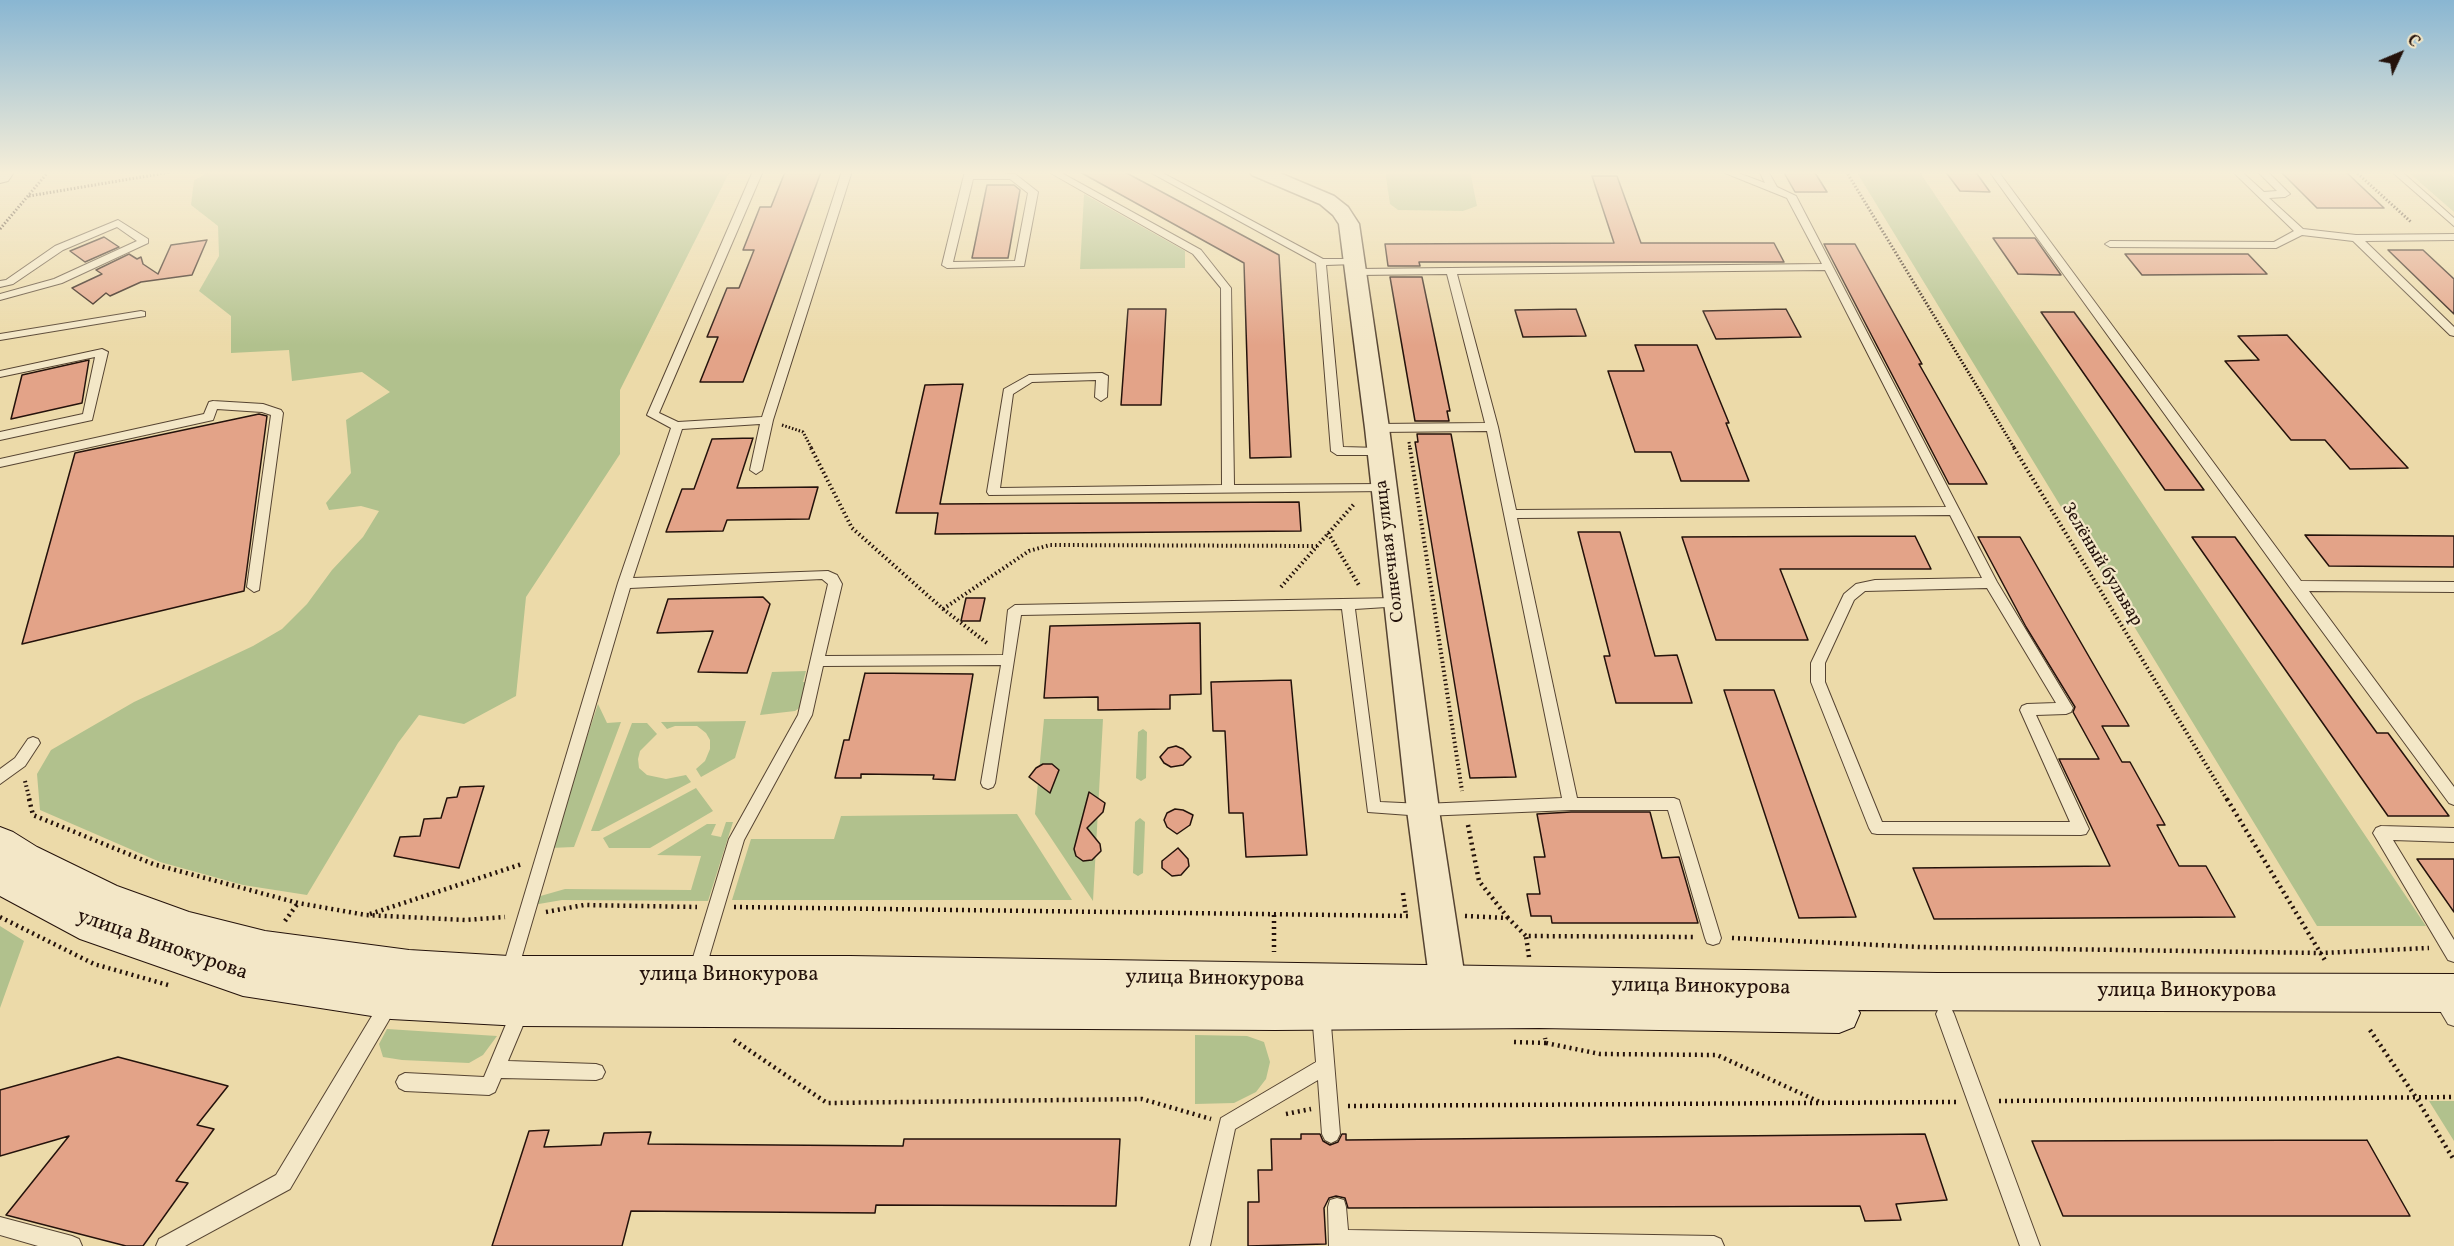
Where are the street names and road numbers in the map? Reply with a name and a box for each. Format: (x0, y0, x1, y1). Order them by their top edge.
street label: Солнечная улица (1372, 479, 1410, 623)
street label: Зелёный бульвар (2056, 499, 2146, 631)
street label: улица Винокурова (73, 905, 251, 987)
street label: улица Винокурова (639, 963, 819, 989)
street label: улица Винокурова (1125, 966, 1305, 994)
street label: улица Винокурова (1611, 974, 1791, 1002)
street label: улица Винокурова (2097, 979, 2277, 1005)

